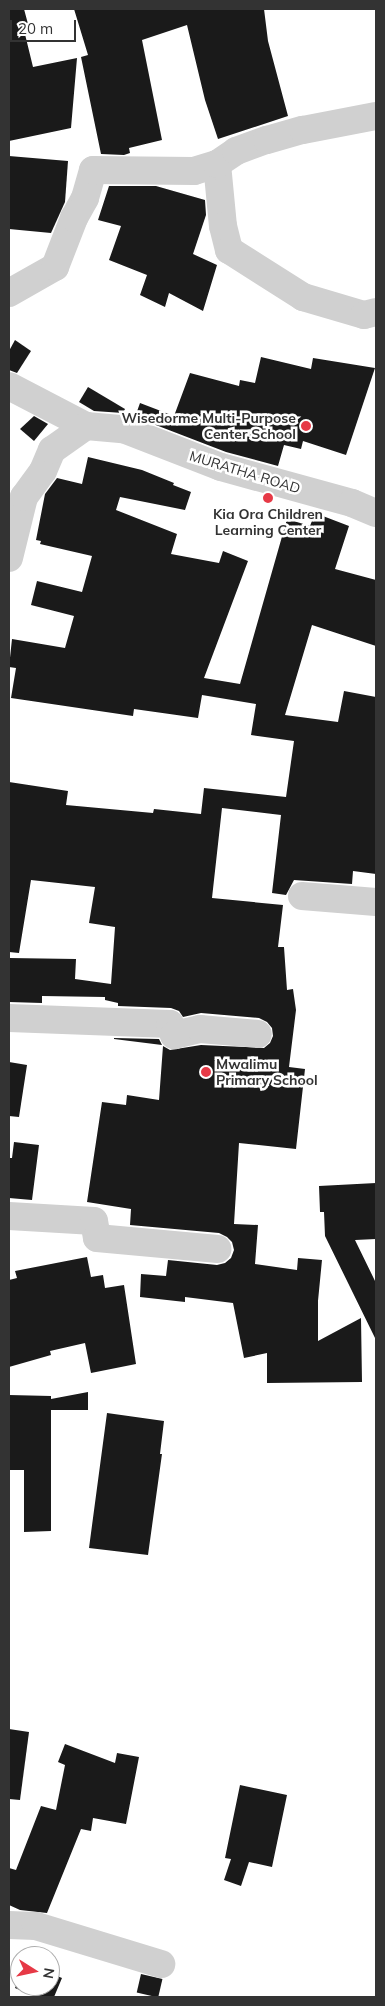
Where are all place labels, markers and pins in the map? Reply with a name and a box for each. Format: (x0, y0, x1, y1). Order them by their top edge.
place label: Wisedorme Multi-Purpose Center School (121, 410, 296, 442)
marker: Wisedorme Multi-Purpose Center School (300, 420, 312, 432)
marker: Kia Ora Children Learning Center (262, 492, 274, 504)
place label: Kia Ora Children Learning Center (213, 506, 323, 538)
place label: Mwalimu Primary School (216, 1056, 318, 1088)
marker: Mwalimu Primary School (200, 1066, 212, 1078)

